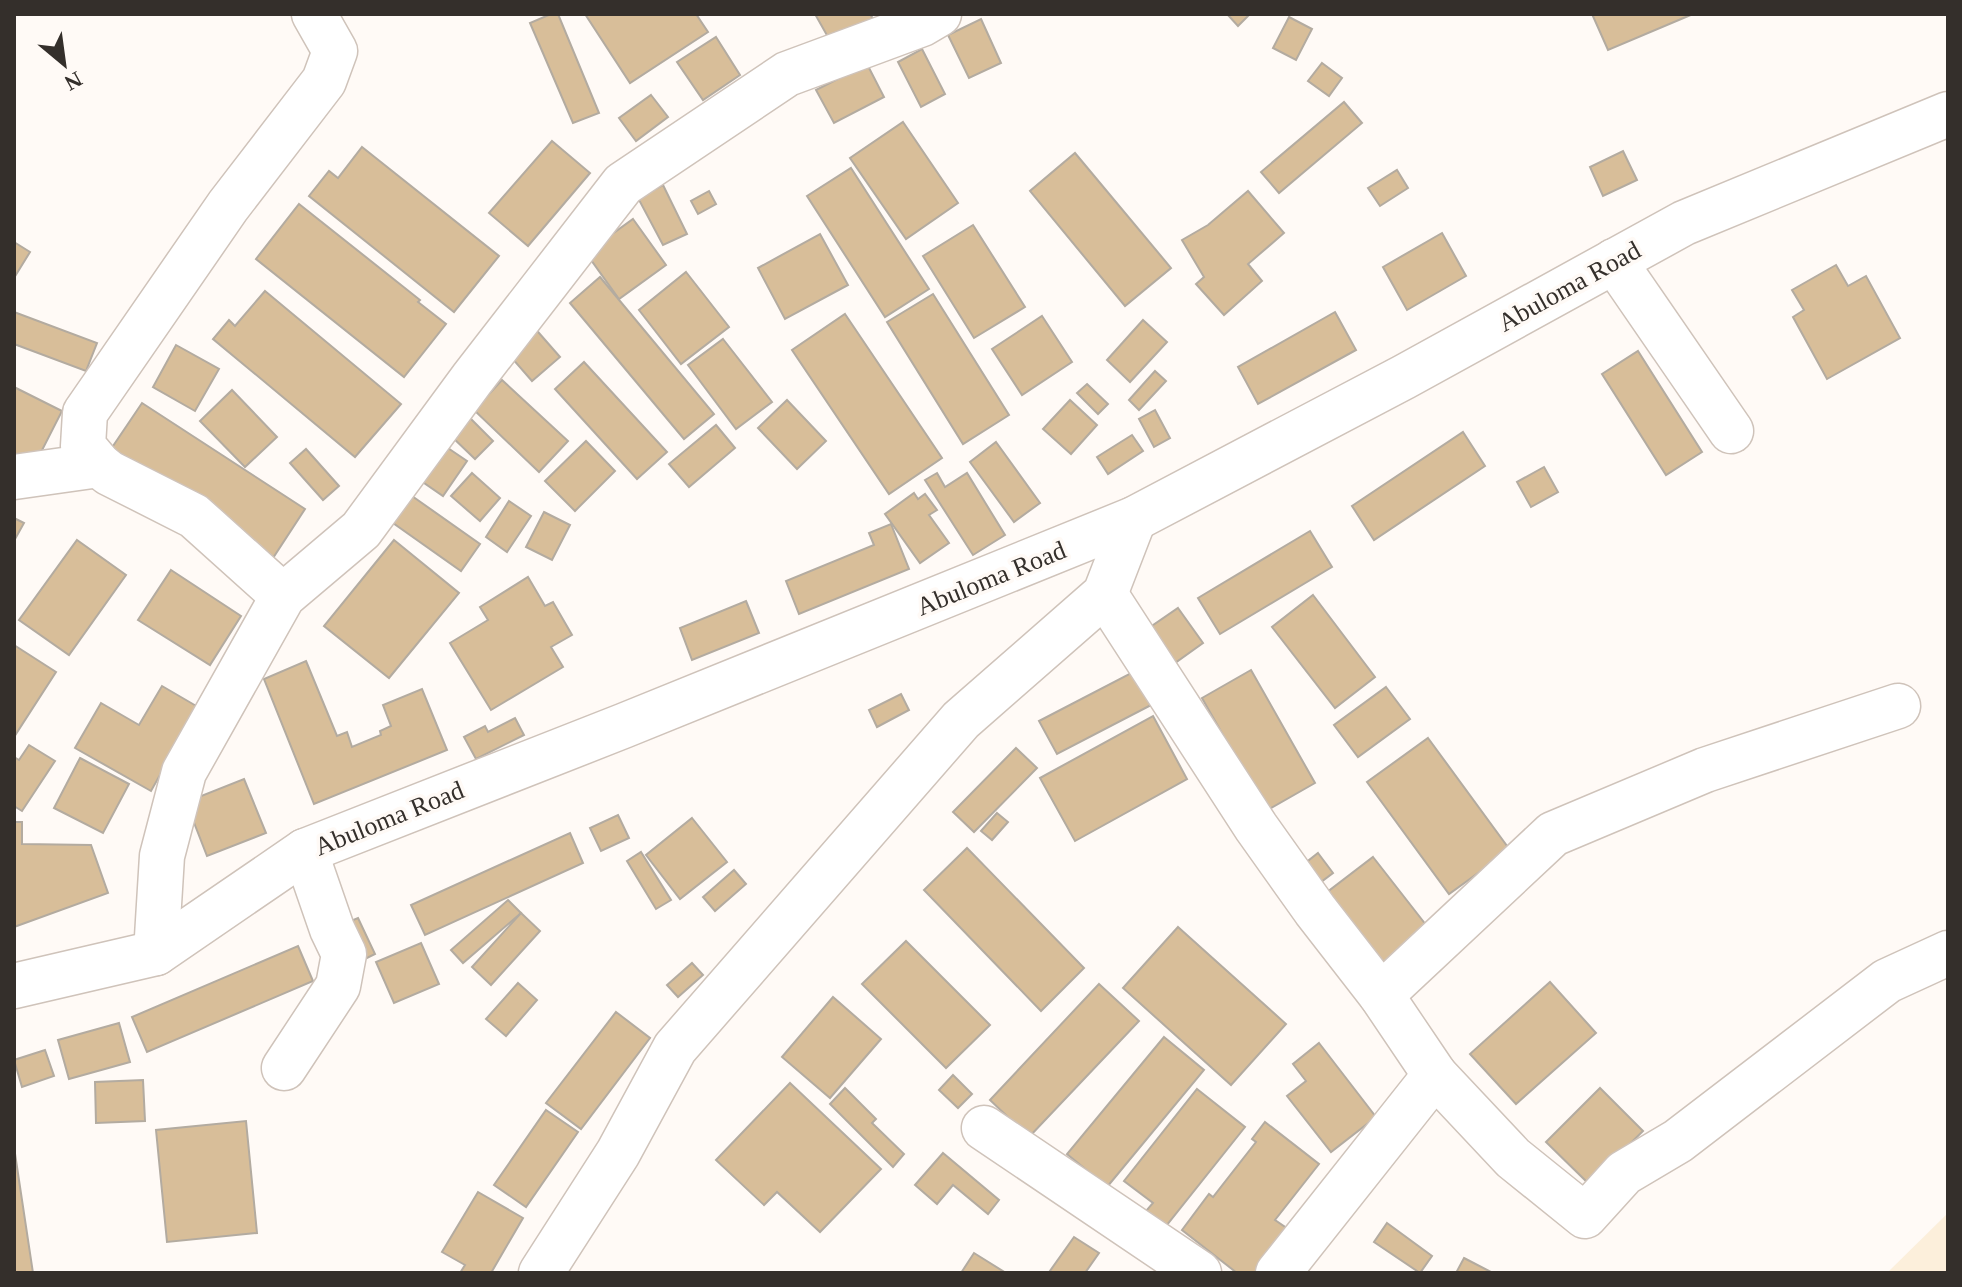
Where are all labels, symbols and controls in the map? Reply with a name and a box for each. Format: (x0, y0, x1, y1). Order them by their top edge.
north arrow (24, 24, 104, 104)
text: N (60, 66, 86, 96)
street label: Abuloma Road (1493, 235, 1645, 337)
street label: Abuloma Road (912, 535, 1070, 622)
street label: Abuloma Road (310, 775, 468, 862)

